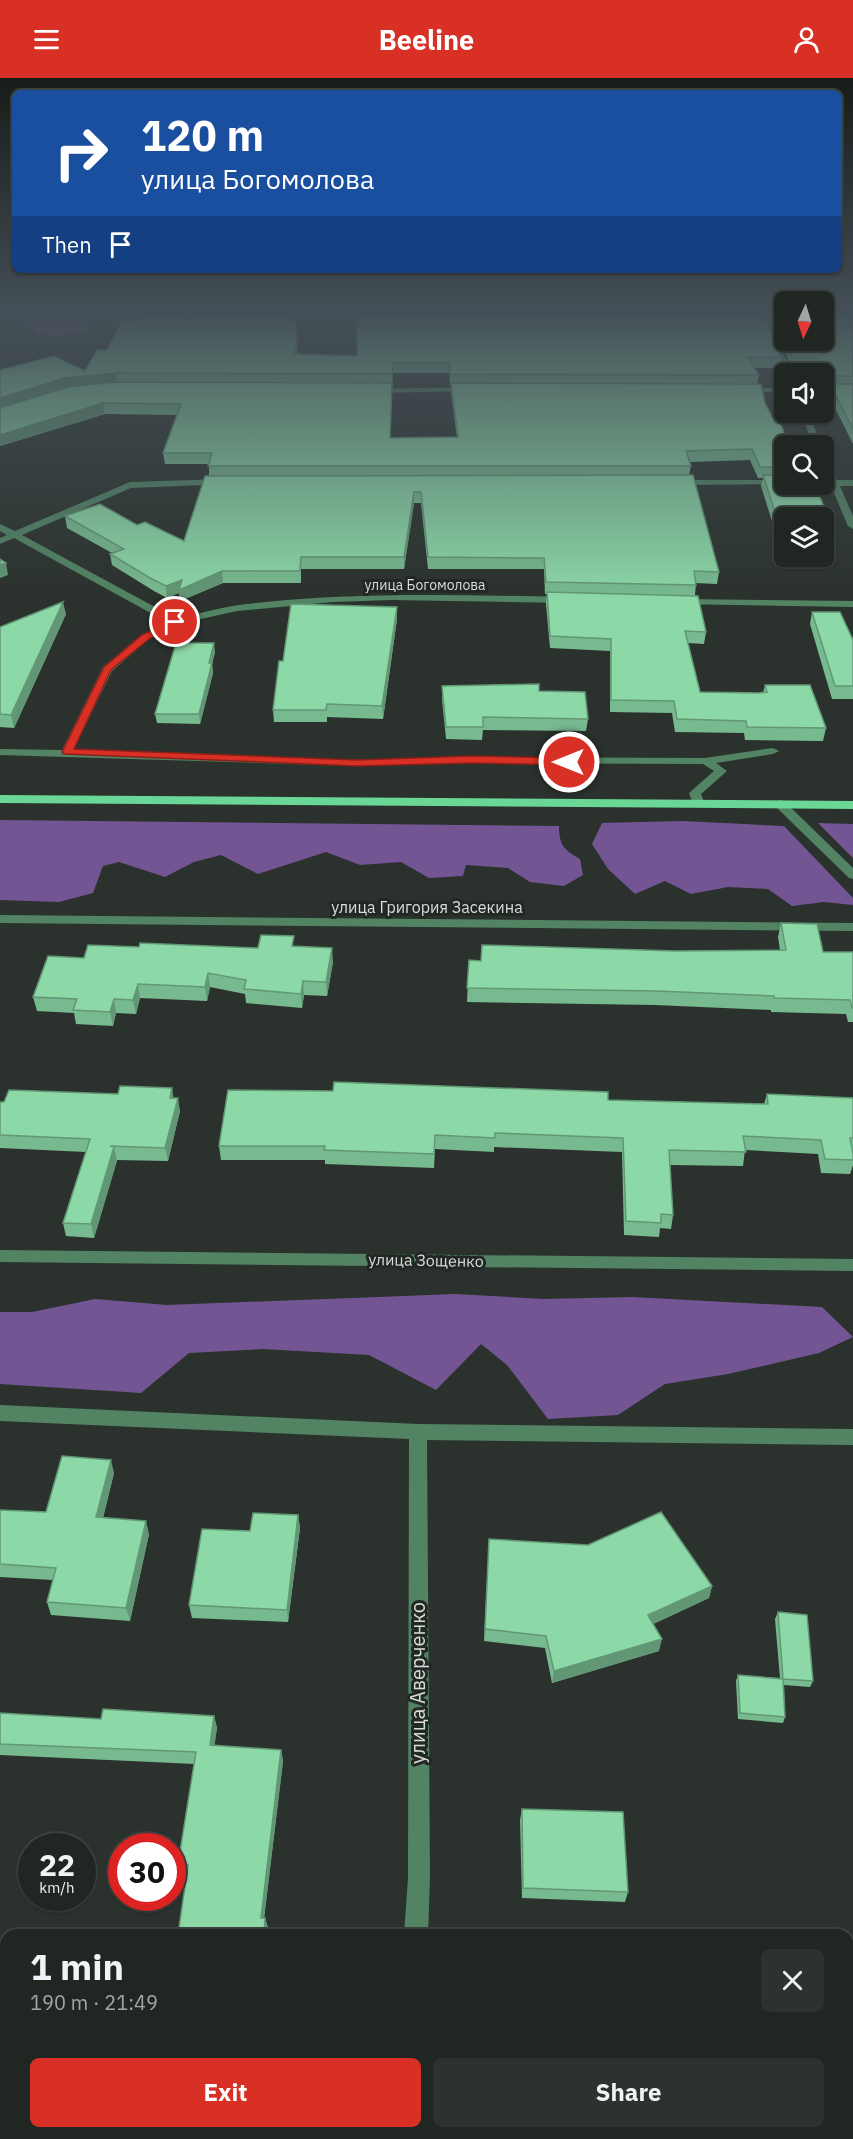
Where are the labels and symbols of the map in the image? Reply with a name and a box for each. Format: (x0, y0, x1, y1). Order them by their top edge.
north arrow (774, 291, 834, 351)
street label: улица Богомолова (365, 576, 486, 594)
pin (149, 596, 200, 647)
position arrow (537, 730, 601, 794)
street label: улица Григория Засекина (331, 897, 523, 917)
street label: улица Зощенко (368, 1249, 484, 1271)
street label: улица Аверченко (404, 1602, 431, 1764)
speed limit sign: 30 (108, 1833, 186, 1911)

